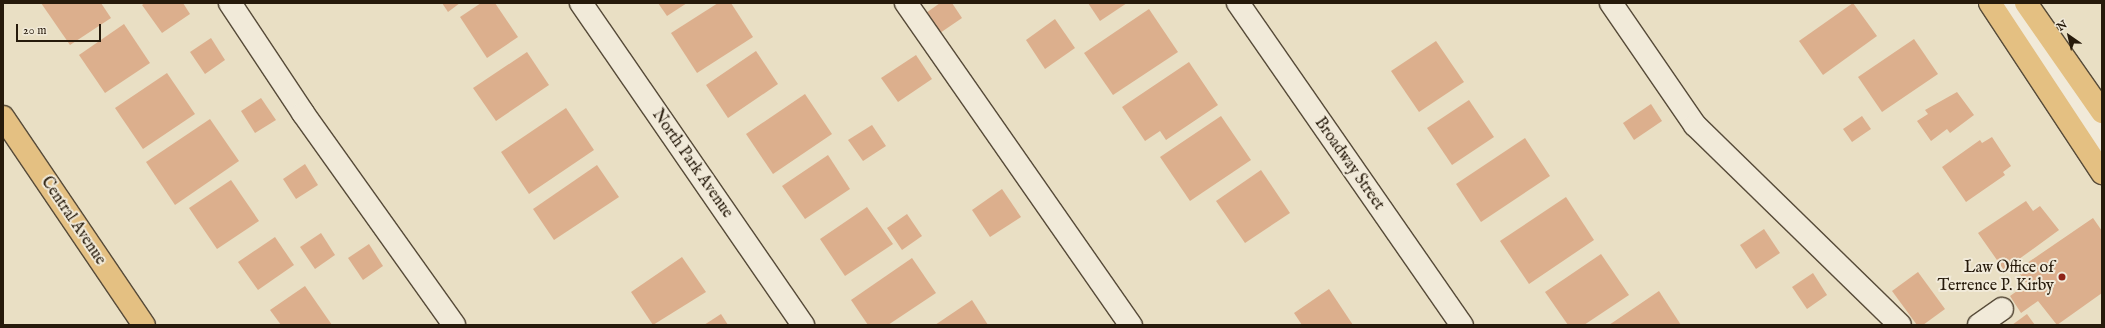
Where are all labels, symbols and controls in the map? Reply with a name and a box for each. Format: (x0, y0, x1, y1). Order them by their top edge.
scale bar (18, 16, 103, 42)
north arrow (2049, 16, 2089, 56)
text: N (2054, 18, 2070, 35)
text: 20 m (23, 23, 46, 38)
street label: North Park Avenue (647, 106, 737, 222)
street label: Broadway Street (1310, 114, 1388, 214)
street label: Central Avenue (36, 173, 110, 269)
place label: Law Office of Terrence P. Kirby (1938, 258, 2054, 296)
marker: Law Office of Terrence P. Kirby (2057, 272, 2067, 282)

